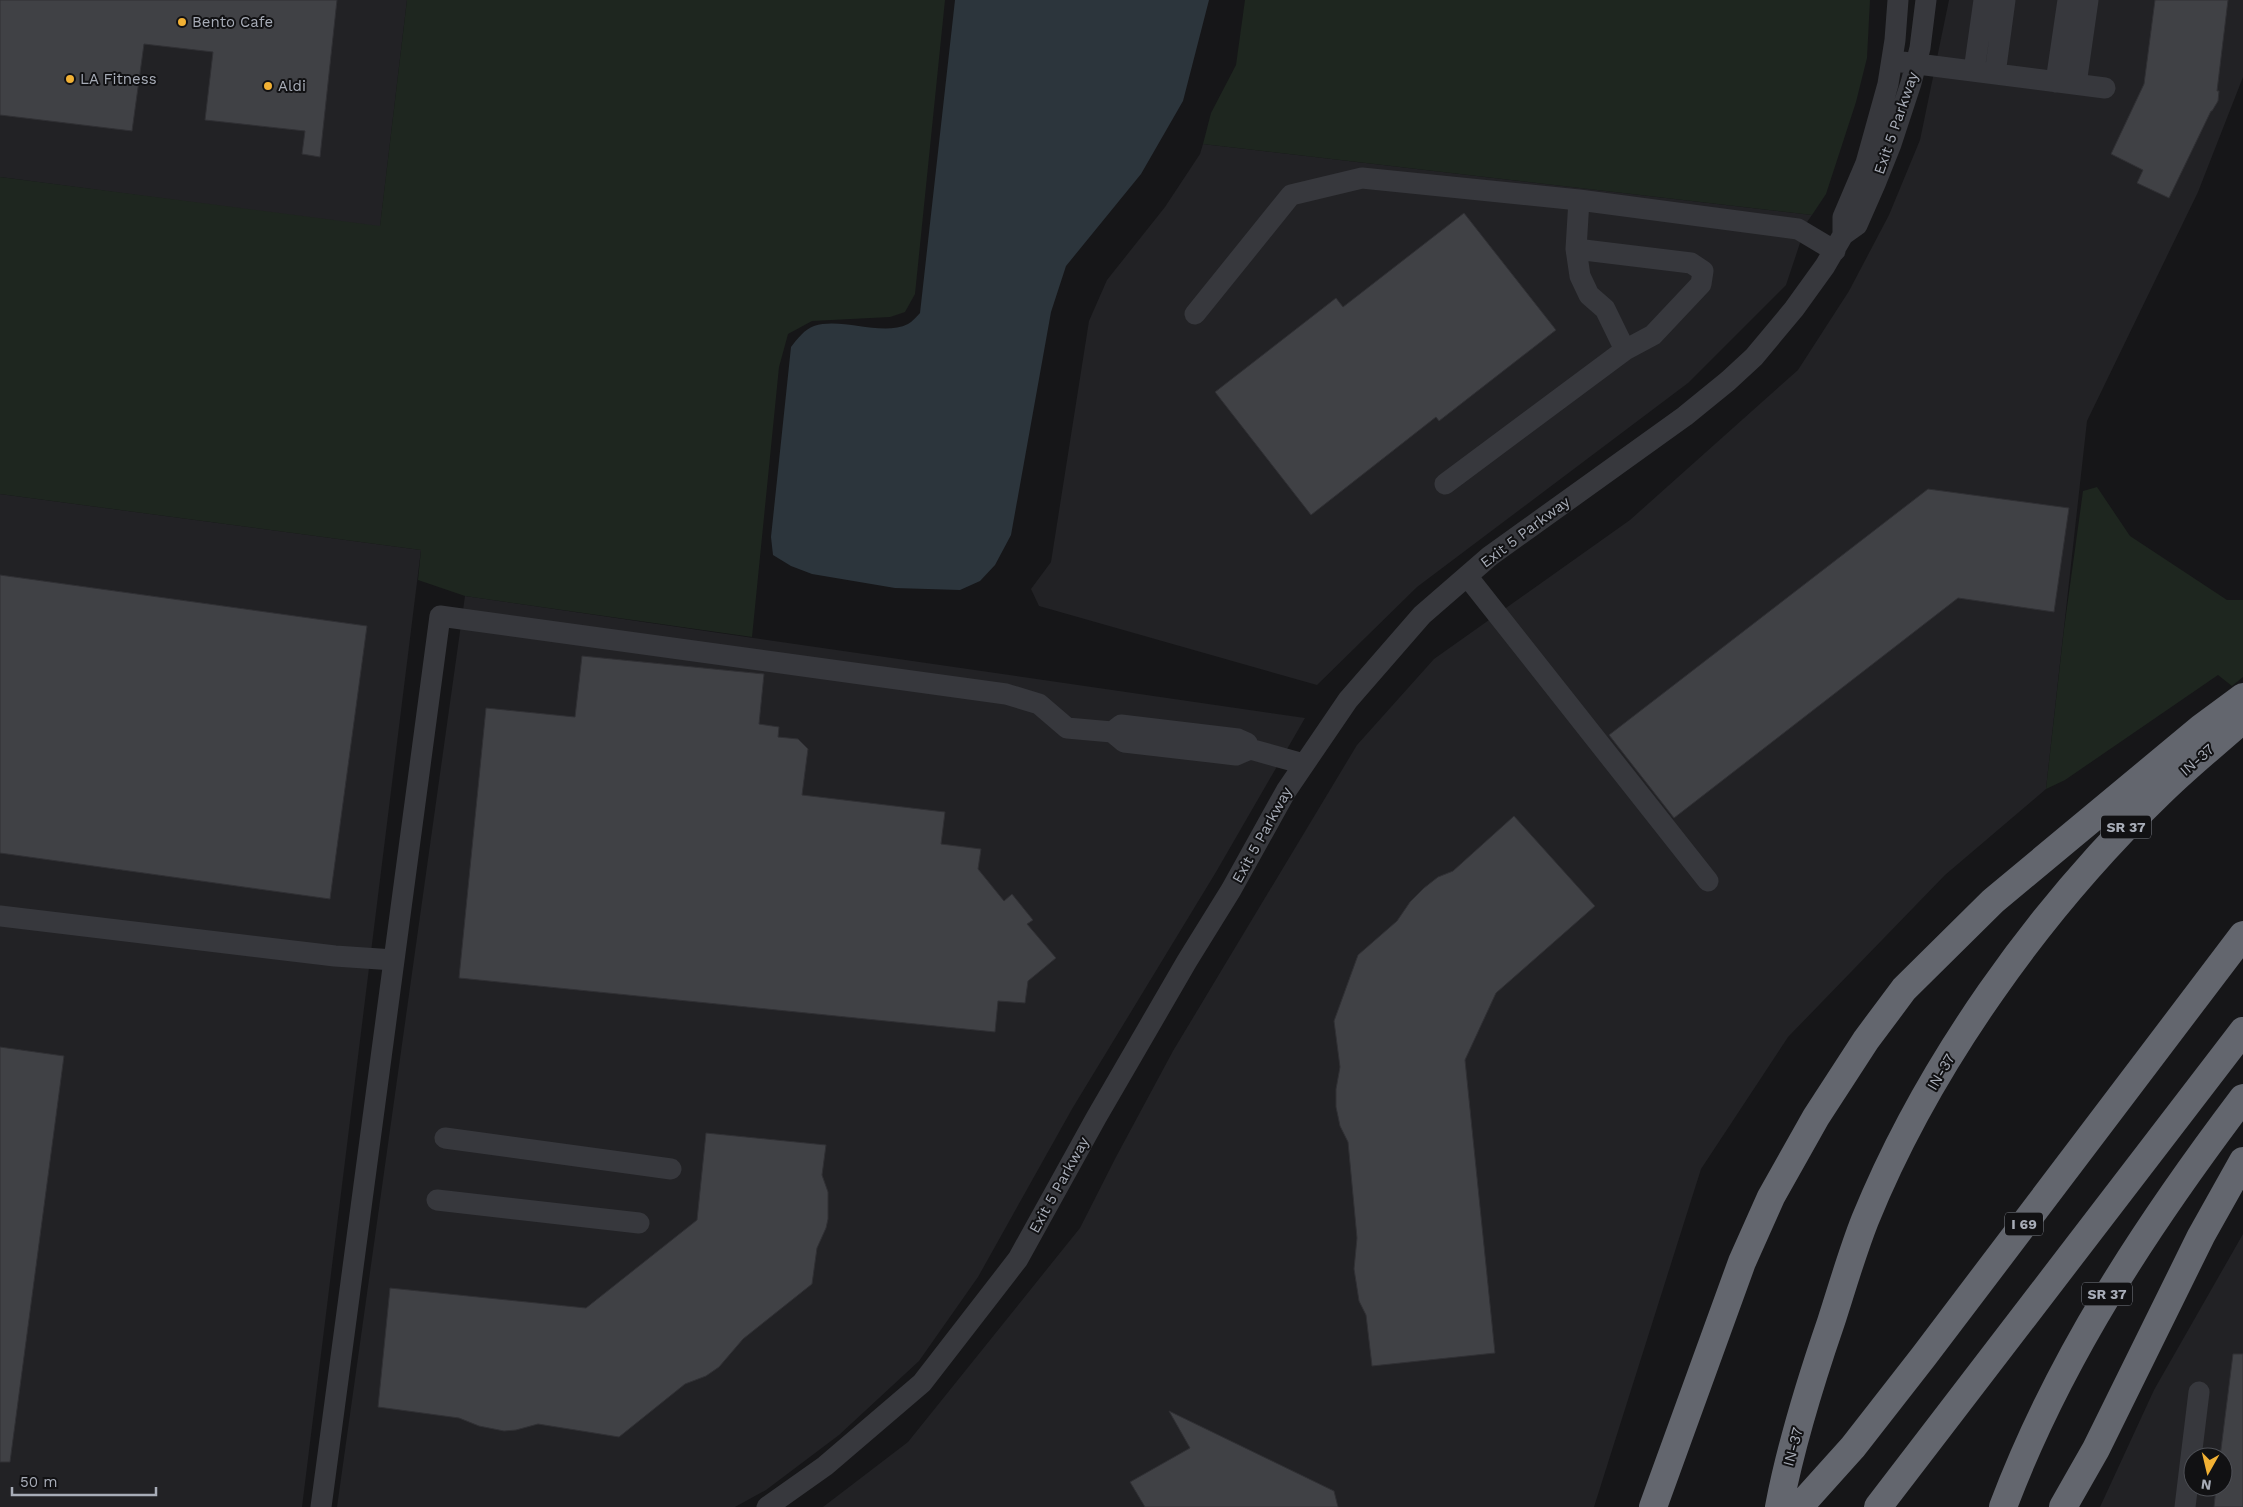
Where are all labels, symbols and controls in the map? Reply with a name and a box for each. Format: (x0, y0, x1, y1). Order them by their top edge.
place label: Bento Cafe (192, 13, 273, 31)
marker: Bento Cafe (176, 16, 188, 28)
street label: Exit 5 Parkway (1870, 69, 1922, 177)
place label: LA Fitness (80, 70, 157, 88)
marker: LA Fitness (64, 73, 76, 85)
place label: Aldi (278, 77, 306, 95)
marker: Aldi (262, 80, 274, 92)
street label: Exit 5 Parkway (1477, 492, 1573, 571)
street label: IN-37 (2176, 740, 2218, 780)
street label: Exit 5 Parkway (1228, 784, 1296, 886)
road number: SR 37 (2101, 816, 2151, 839)
street label: IN-37 (1923, 1050, 1959, 1094)
street label: Exit 5 Parkway (1025, 1134, 1093, 1236)
road number: I 69 (2005, 1212, 2043, 1236)
road number: SR 37 (2082, 1282, 2132, 1306)
street label: IN-37 (1779, 1426, 1807, 1468)
north arrow (2183, 1447, 2233, 1497)
scale bar (12, 1464, 156, 1496)
text: 50 m (20, 1473, 57, 1491)
text: N (2200, 1476, 2212, 1494)

